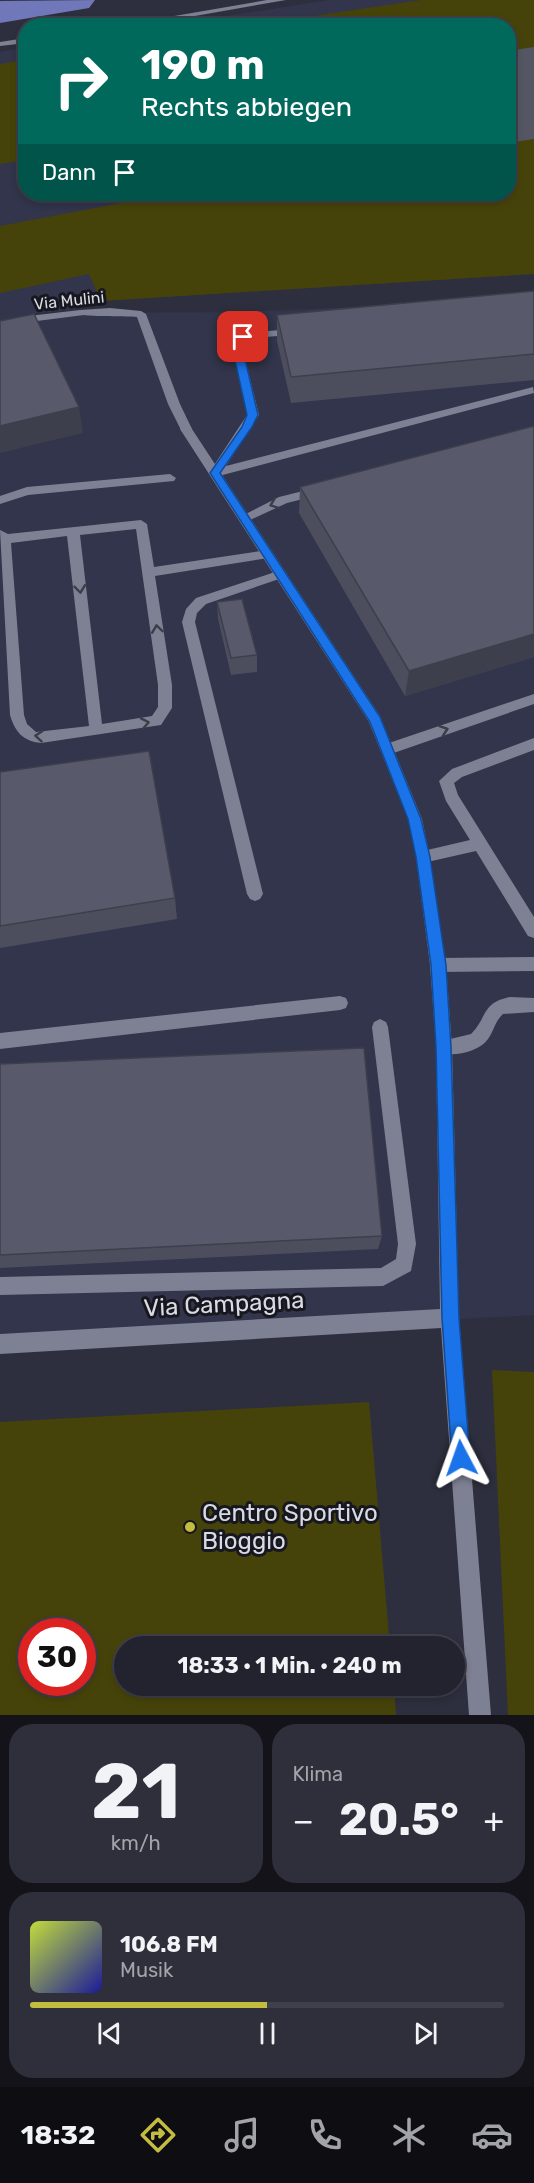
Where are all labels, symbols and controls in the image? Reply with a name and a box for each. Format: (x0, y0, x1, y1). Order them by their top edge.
text: 190 m (141, 40, 265, 90)
icon: right (42, 42, 120, 120)
text: Rechts abbiegen (141, 91, 352, 123)
icon: arrive (108, 156, 141, 189)
text: Dann (42, 159, 96, 186)
street label: Via Mulini (33, 287, 105, 314)
pin (217, 311, 268, 362)
icon: arrive (226, 320, 259, 353)
one-way arrow (269, 496, 280, 509)
one-way arrow (73, 585, 86, 594)
one-way arrow (151, 624, 164, 633)
one-way arrow (140, 717, 150, 730)
one-way arrow (438, 725, 449, 737)
one-way arrow (34, 730, 44, 743)
street label: Via Campagna (143, 1286, 305, 1322)
position arrow (429, 1426, 493, 1490)
place label: Centro Sportivo Bioggio (202, 1499, 378, 1555)
marker: Centro Sportivo Bioggio (183, 1520, 197, 1534)
speed limit sign: 30 (18, 1618, 96, 1696)
text: 18:33 · 1 Min. · 240 m (177, 1652, 402, 1679)
text: 21 (91, 1745, 180, 1838)
text: Klima (293, 1762, 343, 1786)
text: 20.5° (339, 1793, 459, 1846)
text: − (293, 1801, 314, 1840)
text: + (483, 1801, 504, 1840)
text: km/h (111, 1831, 161, 1855)
text: 106.8 FM (120, 1931, 218, 1958)
text: Musik (120, 1958, 173, 1982)
icon: previous (93, 2017, 126, 2050)
icon: pause (251, 2017, 284, 2050)
icon: next (409, 2017, 442, 2050)
icon: directions (137, 2114, 179, 2156)
icon: music (221, 2114, 263, 2156)
icon: phone (304, 2114, 346, 2156)
icon: climate (388, 2114, 430, 2156)
icon: car (471, 2114, 513, 2156)
text: 18:32 (21, 2119, 96, 2151)

